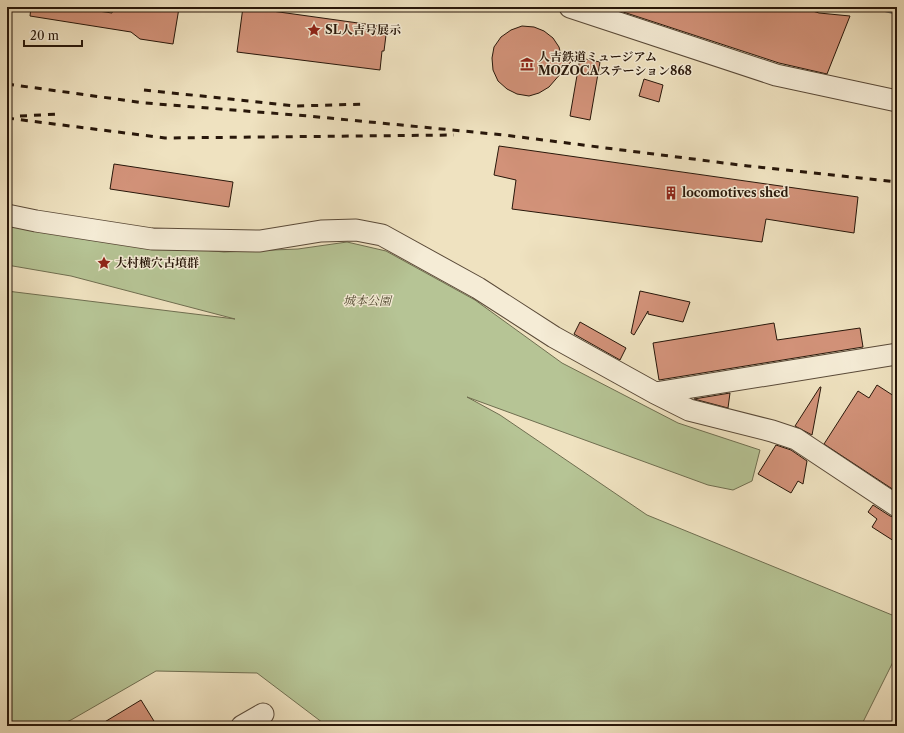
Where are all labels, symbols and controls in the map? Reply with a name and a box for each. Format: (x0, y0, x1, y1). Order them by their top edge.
scale bar (24, 22, 82, 48)
place icon: SL人吉号展示 (306, 22, 322, 38)
place label: SL人吉号展示 (325, 22, 401, 37)
text: 20 m (30, 28, 59, 43)
place label: 人吉鉄道ミュージアム MOZOCAステーション868 (538, 49, 692, 78)
museum icon: 人吉鉄道ミュージアム MOZOCAステーション868 (519, 56, 535, 72)
building icon: locomotives shed (663, 185, 679, 201)
place label: locomotives shed (682, 185, 788, 200)
place icon: 大村横穴古墳群 (96, 255, 112, 271)
place label: 大村横穴古墳群 (115, 255, 199, 270)
park label: 城本公園 (343, 293, 393, 308)

